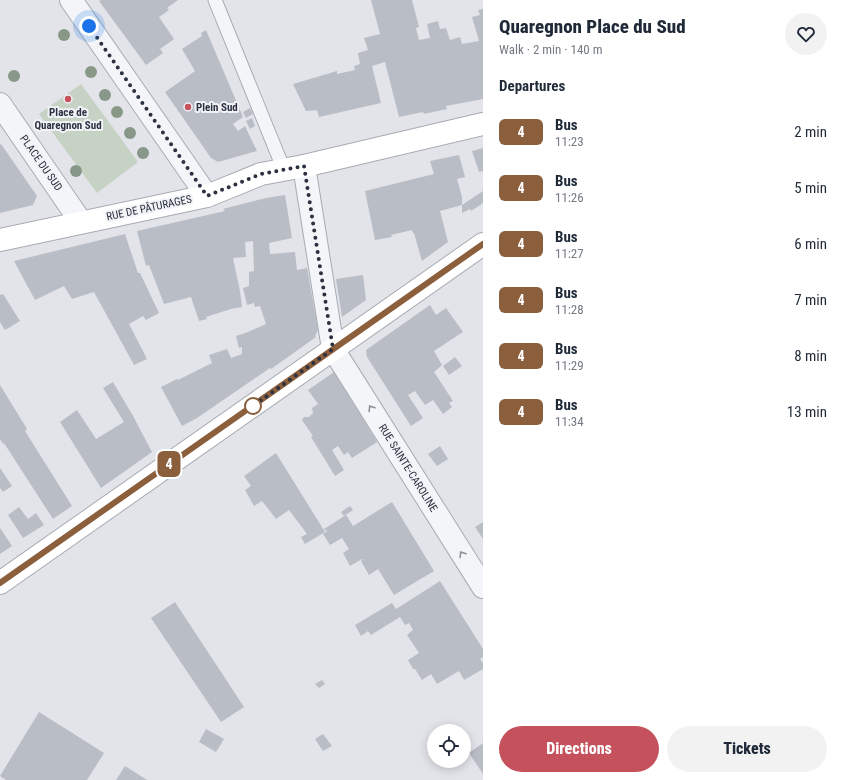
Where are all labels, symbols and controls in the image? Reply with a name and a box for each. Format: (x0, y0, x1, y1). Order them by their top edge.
button: heart (785, 13, 827, 55)
text: Quaregnon Place du Sud (499, 15, 686, 38)
your location (79, 16, 99, 36)
text: Walk · 2 min · 140 m (499, 42, 603, 57)
text: Departures (499, 77, 565, 95)
marker: Place de Quaregnon Sud (63, 94, 73, 104)
place label: Plein Sud (196, 101, 238, 114)
marker: Plein Sud (183, 102, 193, 112)
place label: Place de Quaregnon Sud (34, 106, 102, 132)
text: Bus (555, 116, 578, 134)
text: 2 min (794, 123, 827, 141)
text: 4 (517, 124, 525, 140)
street label: PLACE DU SUD (17, 133, 65, 193)
text: 11:23 (555, 134, 584, 149)
text: Bus (555, 172, 578, 190)
text: 5 min (794, 179, 827, 197)
text: 4 (517, 180, 525, 196)
text: 11:26 (555, 190, 584, 205)
street label: RUE DE PÂTURAGES (105, 193, 193, 223)
text: Bus (555, 228, 578, 246)
text: 6 min (794, 235, 827, 253)
text: 4 (517, 236, 525, 252)
text: 11:27 (555, 246, 584, 261)
text: Bus (555, 284, 578, 302)
text: 7 min (794, 291, 827, 309)
text: 4 (517, 292, 525, 308)
text: 11:28 (555, 302, 584, 317)
text: Bus (555, 340, 578, 358)
text: 8 min (794, 347, 827, 365)
text: 4 (517, 348, 525, 364)
text: 11:29 (555, 358, 584, 373)
text: Bus (555, 396, 578, 414)
unlabelled marker (244, 397, 262, 415)
text: 13 min (787, 403, 827, 421)
text: 4 (517, 404, 525, 420)
one-way arrow (368, 405, 375, 412)
text: 11:34 (555, 414, 584, 429)
street label: RUE SAINTE-CAROLINE (376, 422, 440, 515)
line badge: 4 (156, 451, 182, 477)
text: 4 (165, 456, 173, 472)
one-way arrow (460, 551, 467, 558)
map controls (427, 724, 471, 768)
button: locate (427, 724, 471, 768)
button: Directions (499, 726, 659, 772)
button: Tickets (667, 726, 827, 772)

